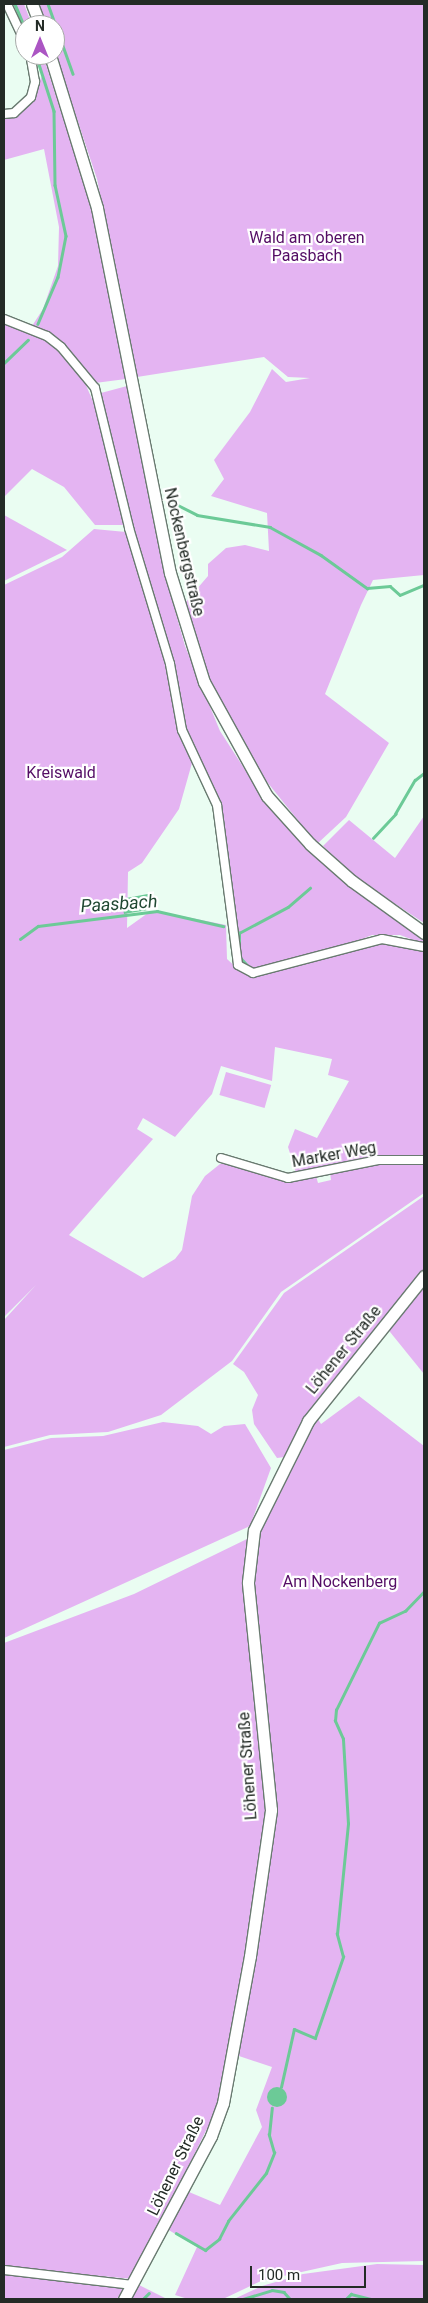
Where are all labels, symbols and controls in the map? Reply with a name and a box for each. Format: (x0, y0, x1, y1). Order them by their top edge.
north arrow (15, 15, 65, 65)
text: N (35, 18, 45, 34)
park label: Wald am oberen Paasbach (249, 228, 365, 266)
street label: Nockenbergstraße (160, 486, 208, 618)
park label: Kreiswald (26, 763, 96, 783)
water label: Paasbach (80, 891, 158, 917)
street label: Marker Weg (290, 1138, 378, 1172)
street label: Löhener Straße (302, 1302, 386, 1398)
park label: Am Nockenberg (283, 1572, 397, 1592)
street label: Löhener Straße (235, 1711, 261, 1821)
street label: Löhener Straße (144, 2113, 208, 2219)
scale bar (253, 2256, 369, 2288)
text: 100 m (258, 2266, 300, 2284)

